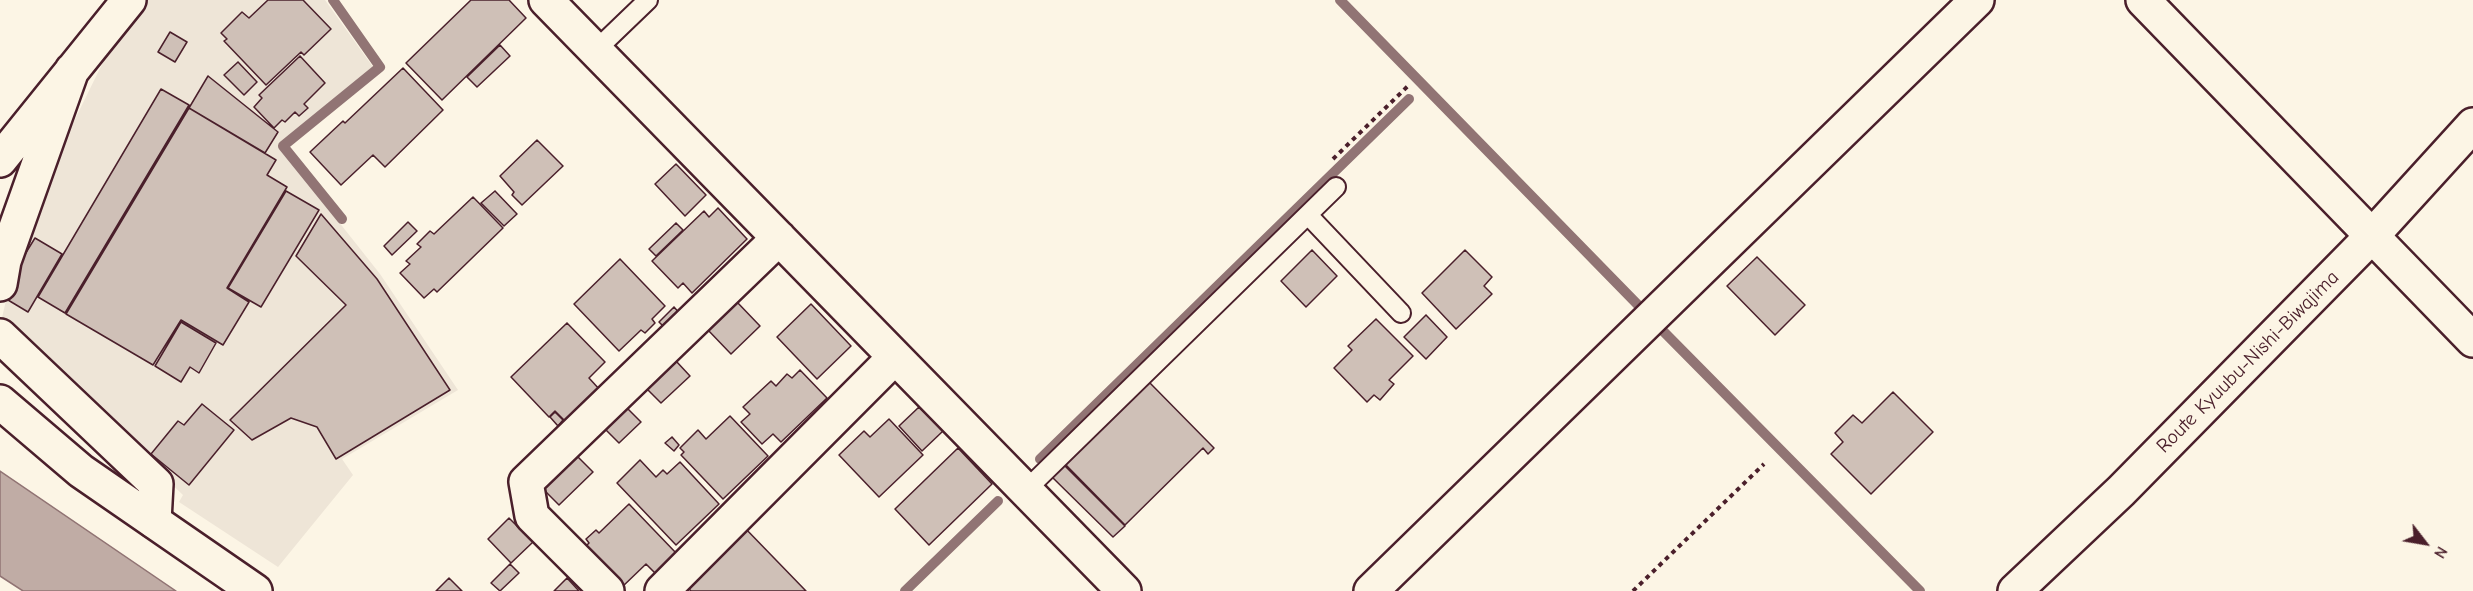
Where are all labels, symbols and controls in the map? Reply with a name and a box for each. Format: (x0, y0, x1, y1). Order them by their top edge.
street label: Route Kyuubu-Nishi-Biwajima (2152, 266, 2344, 458)
north arrow (2395, 513, 2455, 573)
text: N (2430, 543, 2451, 561)

